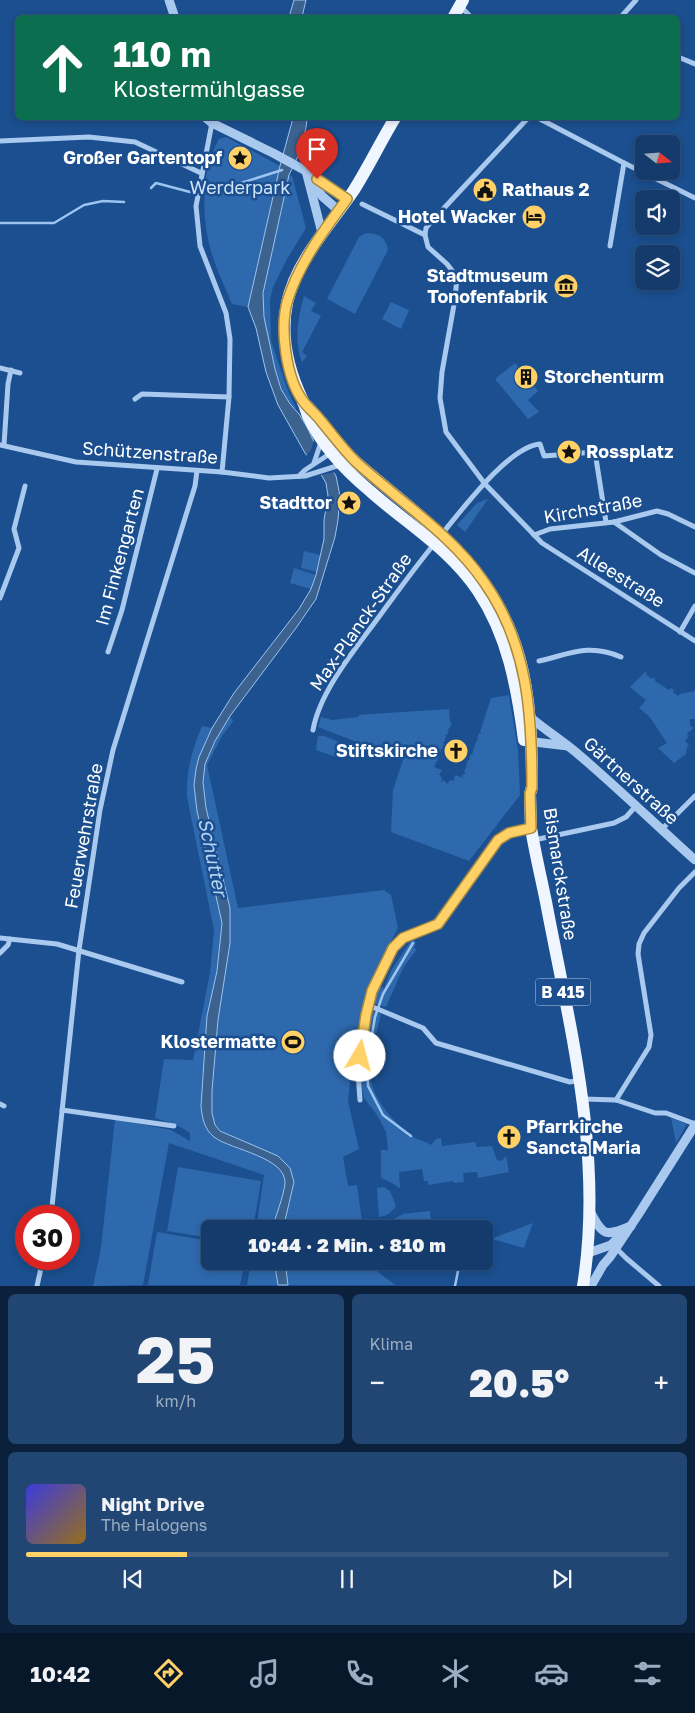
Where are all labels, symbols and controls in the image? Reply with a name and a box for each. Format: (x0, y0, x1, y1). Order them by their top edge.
text: 110 m (113, 33, 211, 75)
icon: ahead (30, 35, 95, 100)
text: Klostermühlgasse (113, 75, 305, 102)
pin (296, 128, 338, 179)
icon: arrive (303, 135, 331, 163)
north arrow (635, 135, 680, 180)
map controls (635, 135, 680, 290)
place icon: Großer Gartentopf (227, 145, 253, 171)
place label: Großer Gartentopf (63, 146, 222, 168)
park label: Werderpark (190, 176, 290, 198)
public building icon: Rathaus 2 (472, 177, 498, 203)
place label: Rathaus 2 (502, 178, 590, 200)
button: sound (635, 190, 680, 235)
hotel icon: Hotel Wacker (521, 204, 547, 230)
place label: Hotel Wacker (398, 205, 516, 227)
button: layers (635, 245, 680, 290)
place label: Stadtmuseum Tonofenfabrik (427, 264, 549, 307)
museum icon: Stadtmuseum Tonofenfabrik (553, 273, 579, 299)
building icon: Storchenturm (513, 364, 539, 390)
place label: Storchenturm (544, 365, 664, 387)
street label: Schützenstraße (81, 436, 219, 468)
place icon: Rossplatz (556, 439, 582, 465)
place label: Rossplatz (586, 440, 673, 462)
street label: Im Finkengarten (90, 486, 148, 628)
street label: Kirchstraße (542, 489, 644, 527)
place icon: Stadttor (336, 490, 362, 516)
place label: Stadttor (259, 491, 332, 513)
street label: Alleestraße (574, 541, 669, 612)
street label: Max-Planck-Straße (304, 548, 416, 694)
street label: Gärtnerstraße (579, 732, 684, 829)
church icon: Stiftskirche (443, 738, 469, 764)
place label: Stiftskirche (336, 739, 438, 761)
street label: Feuerwehrstraße (59, 761, 107, 910)
street label: Bismarckstraße (540, 806, 582, 942)
water label: Schutter (194, 816, 234, 901)
road number: B 415 (536, 979, 590, 1006)
sports icon: Klostermatte (280, 1029, 306, 1055)
position arrow (333, 1029, 385, 1081)
place label: Klostermatte (160, 1030, 276, 1052)
place label: Pfarrkirche Sancta Maria (526, 1115, 641, 1158)
church icon: Pfarrkirche Sancta Maria (496, 1124, 522, 1150)
speed limit sign: 30 (15, 1205, 80, 1270)
text: 10:44 · 2 Min. · 810 m (248, 1233, 446, 1256)
text: 25 (136, 1319, 215, 1397)
text: Klima (370, 1334, 413, 1354)
text: 20.5° (469, 1360, 569, 1405)
text: − (370, 1366, 385, 1399)
text: + (654, 1366, 669, 1399)
text: km/h (155, 1391, 196, 1411)
text: Night Drive (101, 1492, 205, 1515)
text: The Halogens (101, 1515, 207, 1535)
icon: previous (119, 1565, 147, 1593)
icon: pause (333, 1565, 361, 1593)
icon: next (548, 1565, 576, 1593)
icon: directions (151, 1656, 186, 1691)
icon: music (247, 1656, 282, 1691)
icon: phone (342, 1656, 377, 1691)
icon: climate (438, 1656, 473, 1691)
icon: car (534, 1656, 569, 1691)
icon: filters (630, 1656, 665, 1691)
text: 10:42 (30, 1660, 90, 1687)

